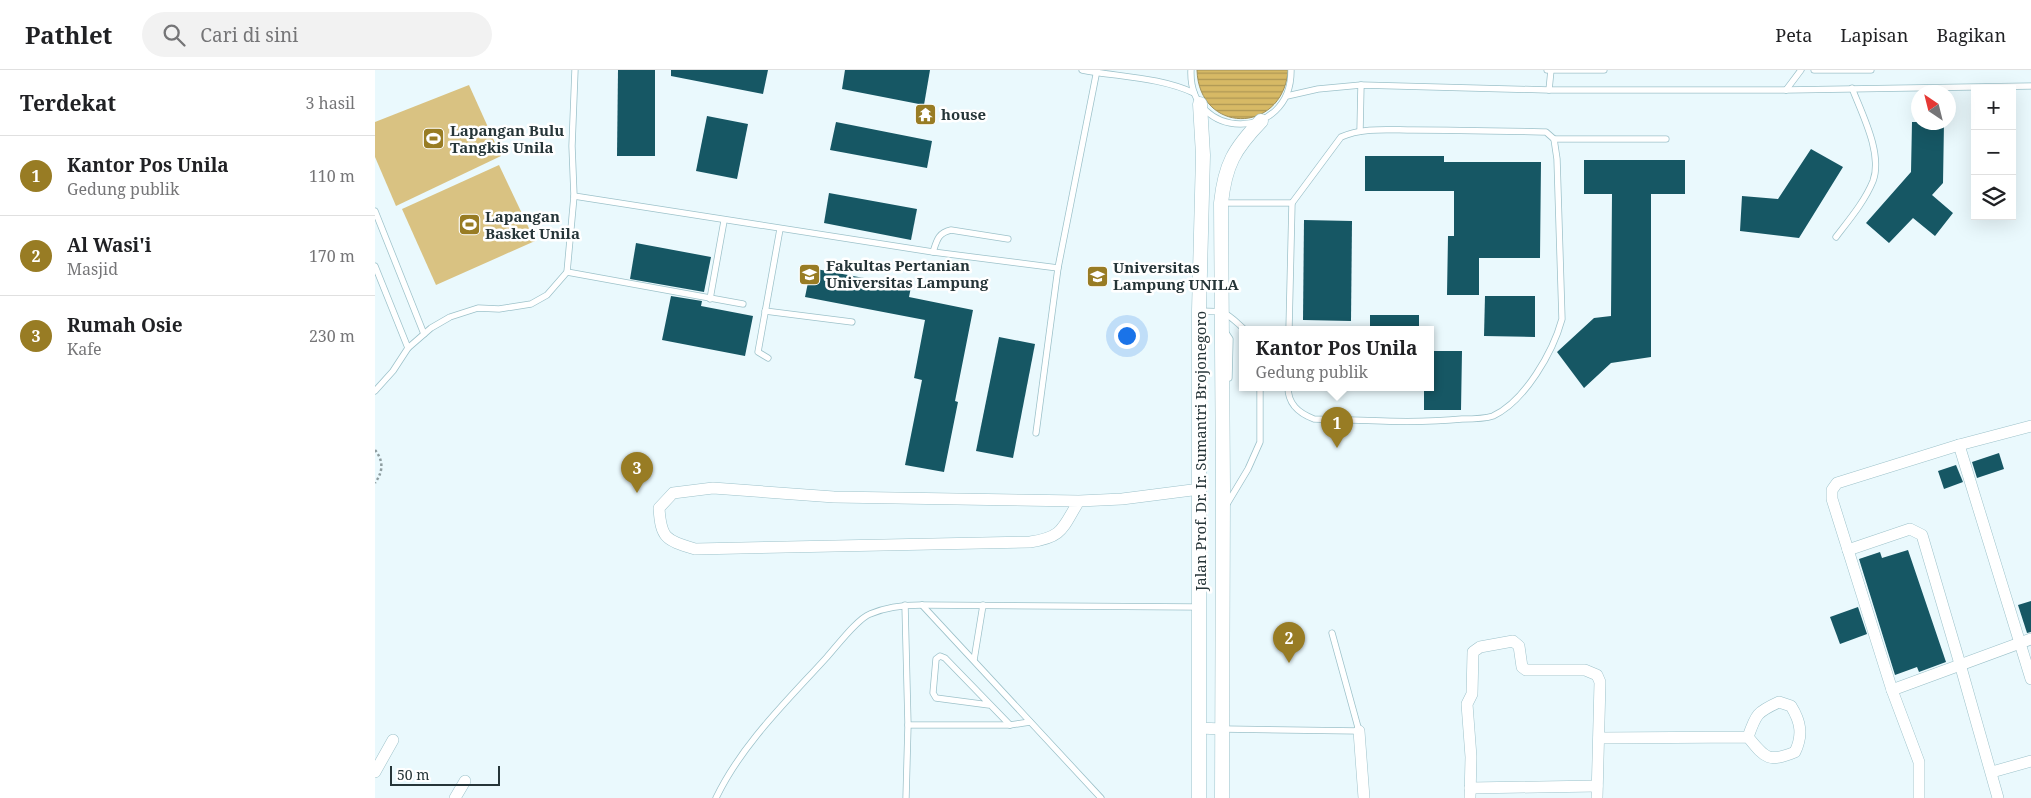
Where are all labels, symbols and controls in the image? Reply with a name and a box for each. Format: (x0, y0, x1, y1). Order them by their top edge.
search box (142, 12, 492, 57)
text: Pathlet (25, 18, 112, 51)
icon: search (160, 21, 188, 49)
text: Cari di sini (200, 22, 298, 48)
text: Peta (1775, 23, 1812, 47)
text: Lapisan (1840, 23, 1908, 47)
text: Bagikan (1936, 23, 2006, 47)
north arrow (1911, 85, 1956, 130)
map controls (1971, 85, 2016, 220)
button: + (1971, 85, 2016, 130)
text: Terdekat (20, 89, 116, 117)
text: 3 hasil (305, 92, 355, 114)
temple icon: house (913, 102, 937, 126)
place label: house (941, 104, 986, 124)
place label: Lapangan Bulu Tangkis Unila (450, 120, 564, 157)
sports icon: Lapangan Bulu Tangkis Unila (422, 127, 446, 151)
button: − (1971, 130, 2016, 175)
text: Kantor Pos Unila (67, 152, 229, 178)
text: 1 (31, 165, 41, 187)
text: 110 m (309, 165, 355, 187)
button: layers (1971, 175, 2016, 220)
text: Gedung publik (67, 178, 179, 200)
place label: Lapangan Basket Unila (485, 206, 580, 243)
sports icon: Lapangan Basket Unila (457, 213, 481, 237)
text: Al Wasi'i (67, 232, 151, 258)
text: 2 (31, 245, 41, 267)
text: 170 m (309, 245, 355, 267)
place label: Fakultas Pertanian Universitas Lampung (826, 255, 989, 292)
place label: Universitas Lampung UNILA (1113, 257, 1239, 294)
text: Masjid (67, 258, 118, 280)
school or university icon: Fakultas Pertanian Universitas Lampung (798, 262, 822, 286)
school or university icon: Universitas Lampung UNILA (1085, 264, 1109, 288)
street label: Jalan Prof. Dr. Ir. Sumantri Brojonegoro (1190, 311, 1210, 592)
text: Rumah Osie (67, 312, 183, 338)
your location (1114, 323, 1140, 349)
text: 3 (31, 325, 41, 347)
text: 230 m (309, 325, 355, 347)
popup (1239, 326, 1434, 391)
text: Kantor Pos Unila (1256, 335, 1417, 361)
text: Kafe (67, 338, 102, 360)
text: Gedung publik (1256, 361, 1368, 383)
pin: 1 (1321, 407, 1353, 448)
pin: 3 (621, 452, 653, 493)
pin: 2 (1273, 622, 1305, 663)
scale bar (390, 763, 500, 786)
text: 50 m (397, 765, 430, 784)

